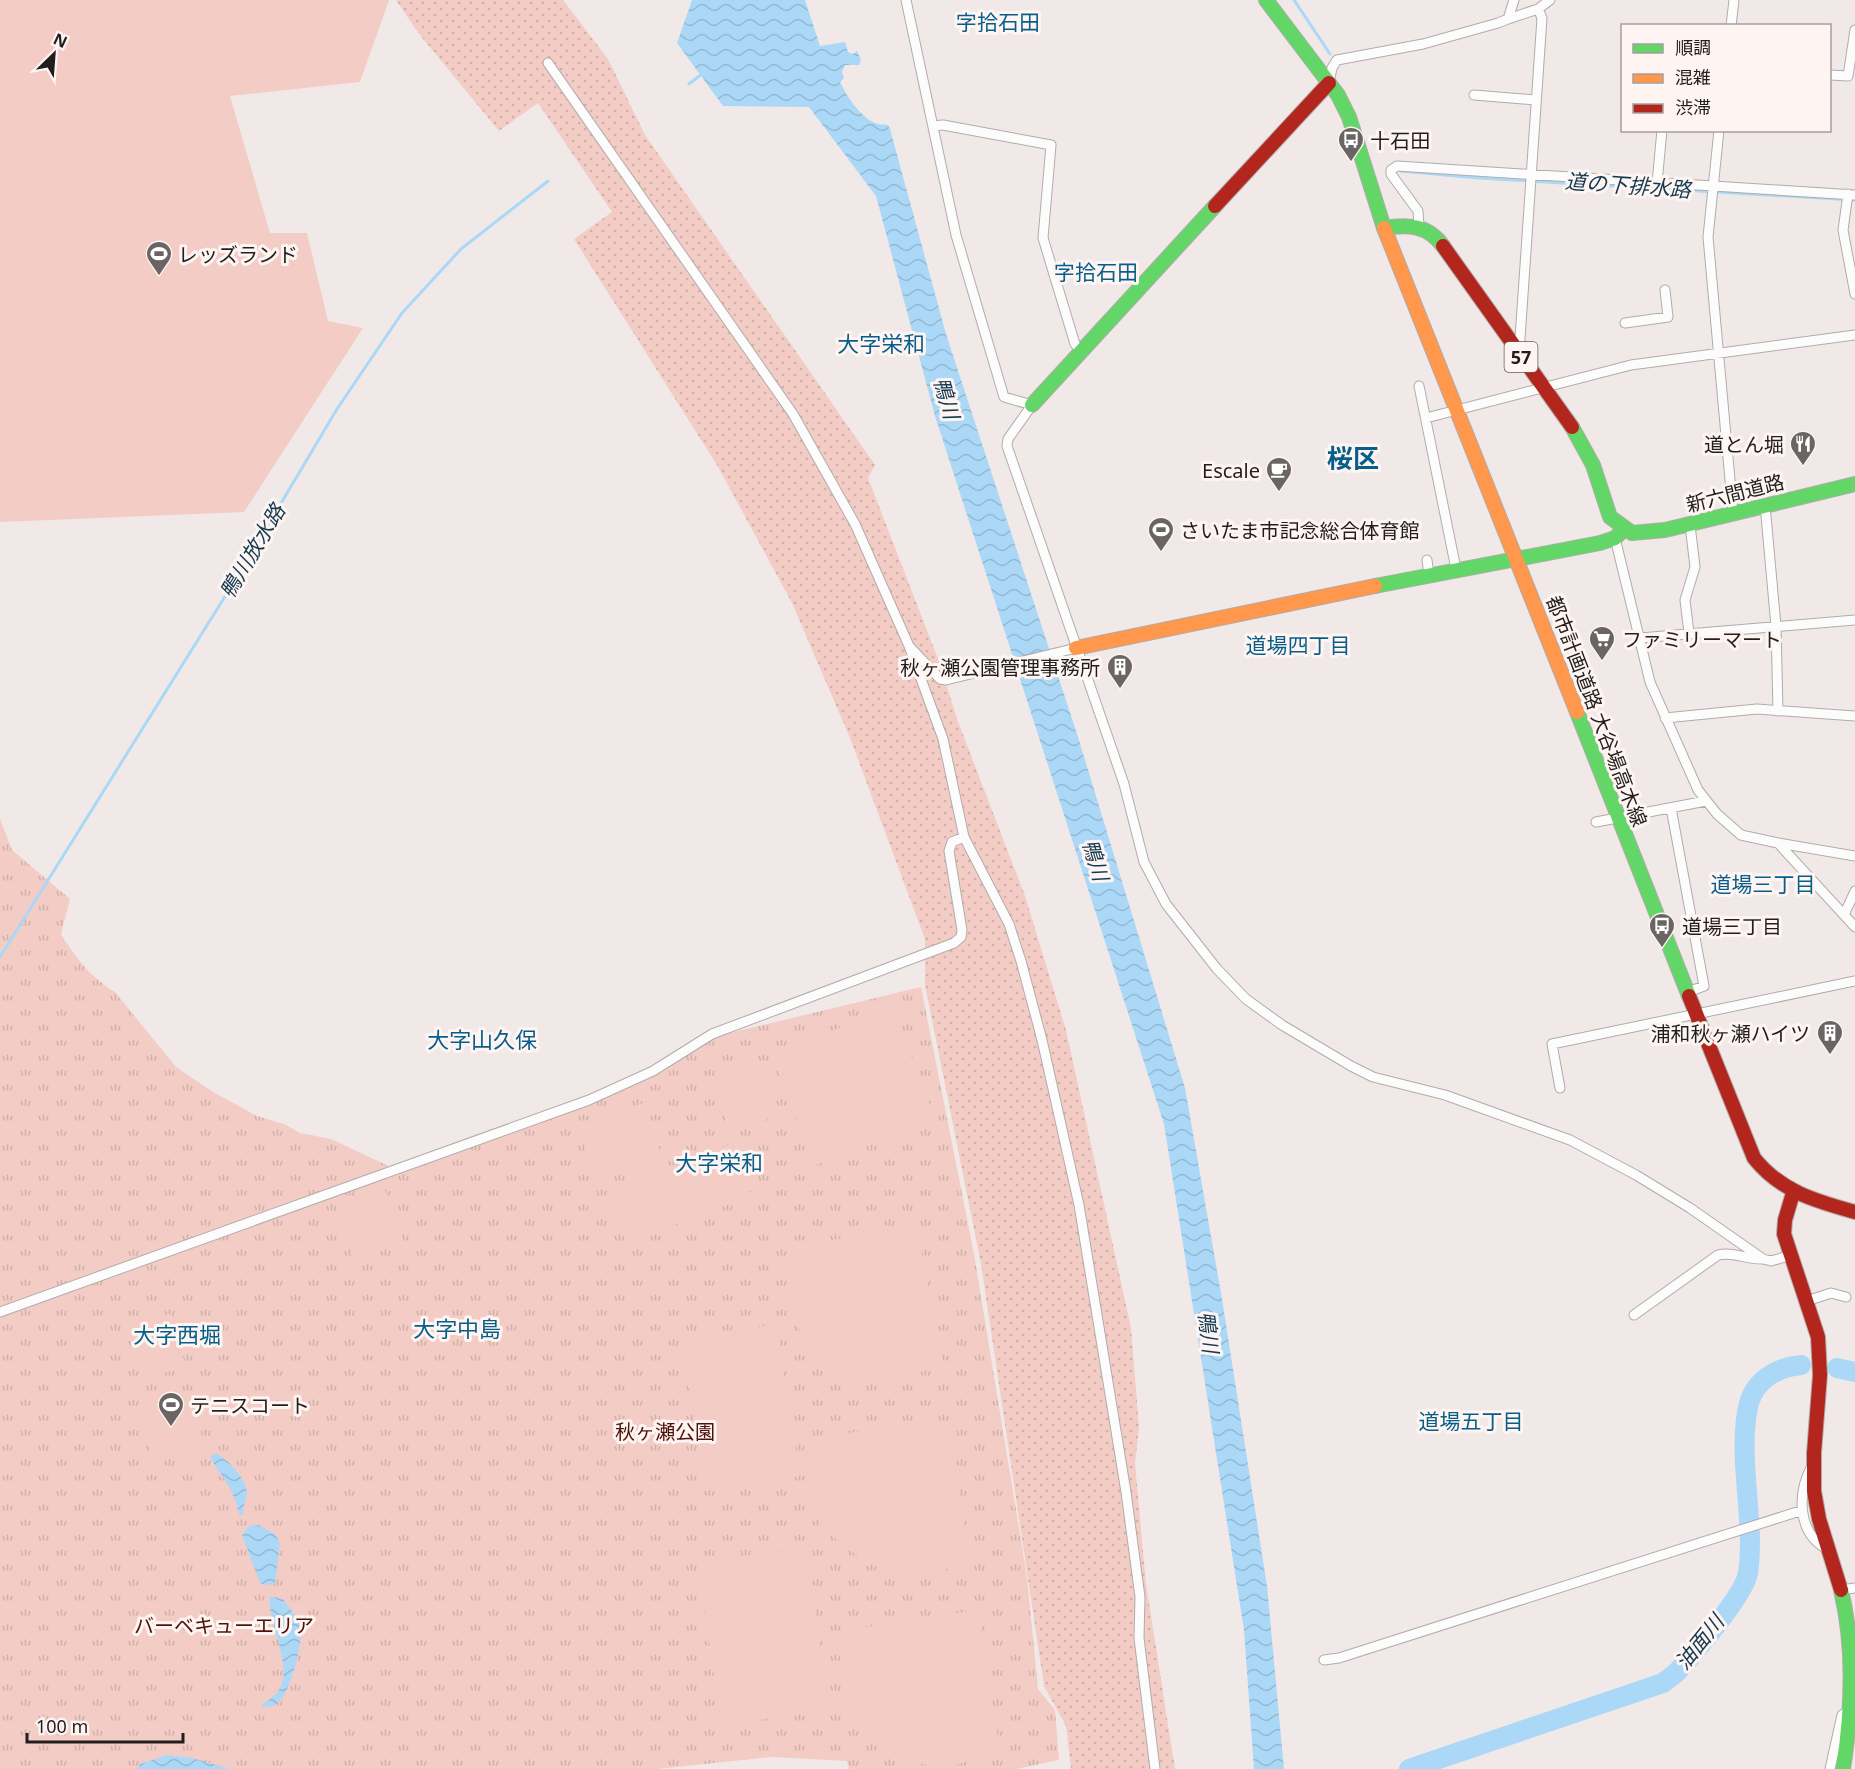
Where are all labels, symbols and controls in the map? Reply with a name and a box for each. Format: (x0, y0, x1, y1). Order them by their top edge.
district label: 字拾石田 (956, 8, 1040, 36)
north arrow (24, 24, 84, 84)
legend (1621, 24, 1831, 132)
text: N (50, 28, 71, 53)
text: 順調 (1675, 35, 1711, 59)
text: 混雑 (1675, 65, 1711, 89)
text: 渋滞 (1675, 95, 1711, 119)
bus stop icon: 十石田 (1336, 125, 1366, 163)
place label: 十石田 (1370, 127, 1430, 154)
water label: 道の下排水路 (1564, 167, 1694, 204)
sports icon: レッズランド (144, 239, 174, 277)
place label: レッズランド (178, 241, 298, 268)
district label: 字拾石田 (1054, 258, 1138, 286)
district label: 大字栄和 (837, 328, 925, 358)
road number: 57 (1504, 342, 1538, 372)
water label: 鴨川 (928, 374, 967, 424)
restaurant icon: 道とん堀 (1788, 429, 1818, 467)
place label: 道とん堀 (1704, 431, 1784, 458)
district label: 桜区 (1327, 440, 1379, 476)
cafe icon: Escale (1264, 455, 1294, 493)
place label: Escale (1202, 457, 1260, 484)
street label: 新六間道路 (1683, 468, 1787, 518)
water label: 鴨川放水路 (213, 497, 292, 603)
sports icon: さいたま市記念総合体育館 (1146, 515, 1176, 553)
place label: さいたま市記念総合体育館 (1180, 517, 1419, 544)
street label: 都市計画道路 大谷場高木線 (1540, 592, 1654, 830)
supermarket icon: ファミリーマート (1587, 624, 1617, 662)
place label: ファミリーマート (1622, 626, 1782, 653)
district label: 道場四丁目 (1246, 631, 1351, 659)
building icon: 秋ヶ瀬公園管理事務所 (1105, 652, 1135, 690)
place label: 秋ヶ瀬公園管理事務所 (900, 654, 1100, 681)
water label: 鴨川 (1076, 836, 1116, 886)
district label: 道場三丁目 (1711, 870, 1816, 898)
bus stop icon: 道場三丁目 (1647, 911, 1677, 949)
place label: 道場三丁目 (1682, 913, 1782, 940)
building icon: 浦和秋ヶ瀬ハイツ (1815, 1018, 1845, 1056)
place label: 浦和秋ヶ瀬ハイツ (1650, 1020, 1810, 1047)
district label: 大字山久保 (427, 1024, 537, 1054)
district label: 大字栄和 (675, 1147, 763, 1177)
water label: 鴨川 (1193, 1309, 1226, 1357)
district label: 大字中島 (413, 1313, 501, 1343)
district label: 大字西堀 (133, 1319, 221, 1349)
sports icon: テニスコート (156, 1390, 186, 1428)
place label: テニスコート (190, 1392, 310, 1419)
district label: 道場五丁目 (1419, 1407, 1524, 1435)
park label: 秋ヶ瀬公園 (615, 1418, 715, 1445)
water label: 油面川 (1668, 1607, 1731, 1675)
park label: バーベキューエリア (134, 1612, 314, 1639)
scale bar (27, 1706, 183, 1744)
text: 100 m (36, 1714, 88, 1738)

